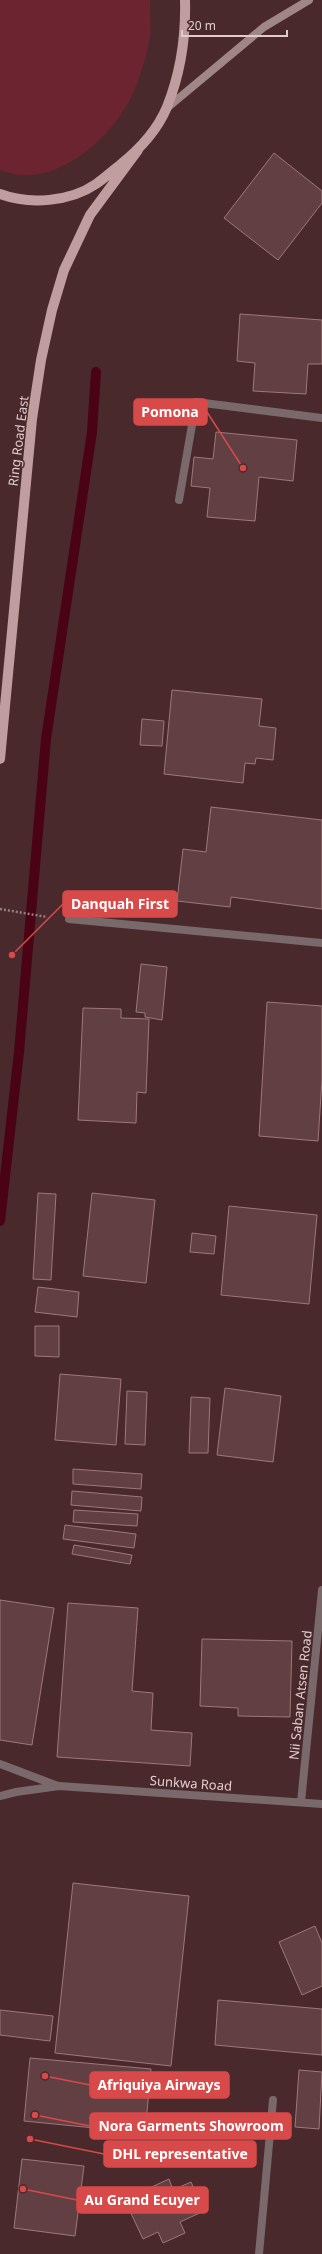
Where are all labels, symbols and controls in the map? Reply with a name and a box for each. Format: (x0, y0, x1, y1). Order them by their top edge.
scale bar (182, 12, 287, 38)
text: 20 m (188, 17, 216, 34)
street label: Ring Road East (4, 394, 33, 487)
callout: Pomona (134, 399, 207, 425)
text: Pomona (141, 402, 199, 421)
callout: Danquah First (63, 891, 177, 917)
text: Danquah First (71, 894, 169, 913)
street label: Nii Saban Atsen Road (284, 1629, 316, 1761)
street label: Sunkwa Road (149, 1771, 233, 1795)
callout: Afriquiya Airways (90, 2072, 229, 2098)
text: Afriquiya Airways (97, 2075, 221, 2094)
callout: Nora Garments Showroom (90, 2113, 291, 2139)
text: Nora Garments Showroom (98, 2116, 284, 2135)
callout: DHL representative (104, 2141, 256, 2167)
text: DHL representative (112, 2144, 248, 2163)
callout: Au Grand Ecuyer (77, 2187, 208, 2213)
text: Au Grand Ecuyer (84, 2190, 200, 2209)

